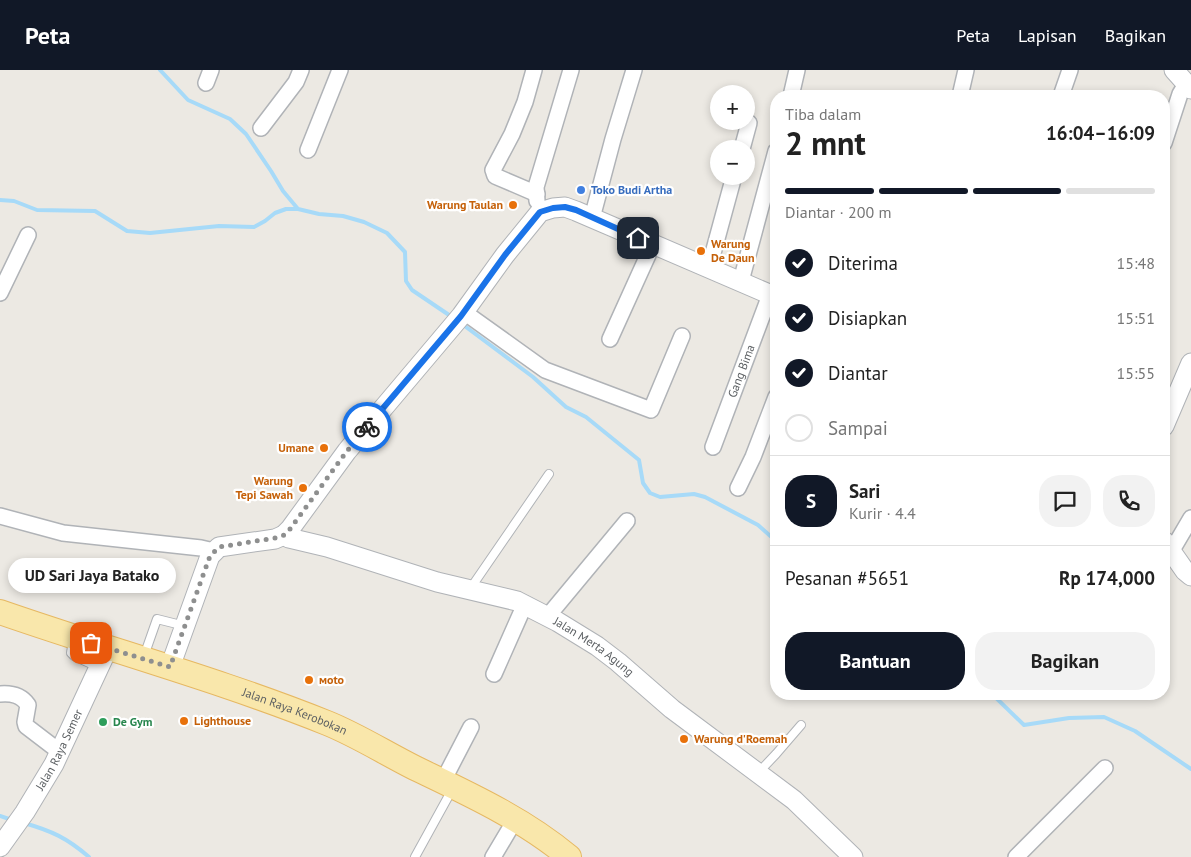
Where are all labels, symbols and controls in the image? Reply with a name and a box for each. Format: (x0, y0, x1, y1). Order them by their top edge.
text: Peta (25, 20, 70, 51)
text: Peta (956, 24, 990, 47)
text: Lapisan (1018, 24, 1077, 47)
text: Bagikan (1105, 24, 1166, 47)
map controls (710, 85, 755, 185)
button: + (710, 85, 755, 130)
text: Tiba dalam (785, 104, 861, 124)
text: 16:04–16:09 (1046, 121, 1155, 145)
text: 2 mnt (785, 122, 866, 164)
button: − (710, 140, 755, 185)
place label: Toko Budi Artha (591, 182, 672, 197)
marker: Toko Budi Artha (575, 184, 587, 196)
place label: Warung Taulan (427, 197, 503, 212)
marker: Warung Taulan (507, 199, 519, 211)
text: Diantar · 200 m (785, 202, 891, 222)
pin (617, 217, 659, 259)
icon: home (624, 224, 652, 252)
place label: Warung De Daun (711, 236, 755, 265)
marker: Warung De Daun (695, 245, 707, 257)
icon: check (785, 249, 813, 277)
text: Diterima (828, 251, 898, 275)
text: 15:48 (1117, 253, 1155, 273)
icon: check (785, 304, 813, 332)
text: Disiapkan (828, 306, 907, 330)
text: 15:51 (1117, 308, 1155, 328)
street label: Gang Bima (724, 342, 758, 400)
icon: check (785, 359, 813, 387)
text: Diantar (828, 361, 888, 385)
text: 15:55 (1117, 363, 1155, 383)
courier (342, 402, 392, 452)
icon: bike (353, 413, 381, 441)
text: Sampai (828, 416, 888, 440)
place label: Umane (278, 440, 314, 455)
marker: Umane (318, 442, 330, 454)
place label: Warung Tepi Sawah (235, 473, 293, 502)
button: chat (1039, 475, 1091, 527)
button: phone (1103, 475, 1155, 527)
text: Sari (849, 479, 880, 503)
marker: Warung Tepi Sawah (297, 482, 309, 494)
text: S (806, 489, 816, 513)
text: Kurir · 4.4 (849, 503, 916, 523)
callout: UD Sari Jaya Batako (7, 558, 175, 593)
text: UD Sari Jaya Batako (25, 565, 159, 585)
text: Pesanan #5651 (785, 566, 909, 590)
text: Rp 174,000 (1059, 566, 1155, 590)
street label: Jalan Merta Agung (551, 613, 637, 679)
pin (70, 622, 112, 664)
icon: bag (77, 629, 105, 657)
button: Bantuan (785, 632, 965, 690)
button: Bagikan (975, 632, 1155, 690)
place label: моto (319, 672, 345, 687)
marker: моto (303, 674, 315, 686)
street label: Jalan Raya Kerobokan (239, 684, 350, 738)
street label: Jalan Raya Semer (31, 707, 85, 794)
place label: Lighthouse (194, 713, 251, 728)
place label: De Gym (113, 714, 153, 729)
marker: Lighthouse (178, 715, 190, 727)
marker: De Gym (97, 716, 109, 728)
place label: Warung d'Roemah (694, 731, 787, 746)
marker: Warung d'Roemah (678, 733, 690, 745)

